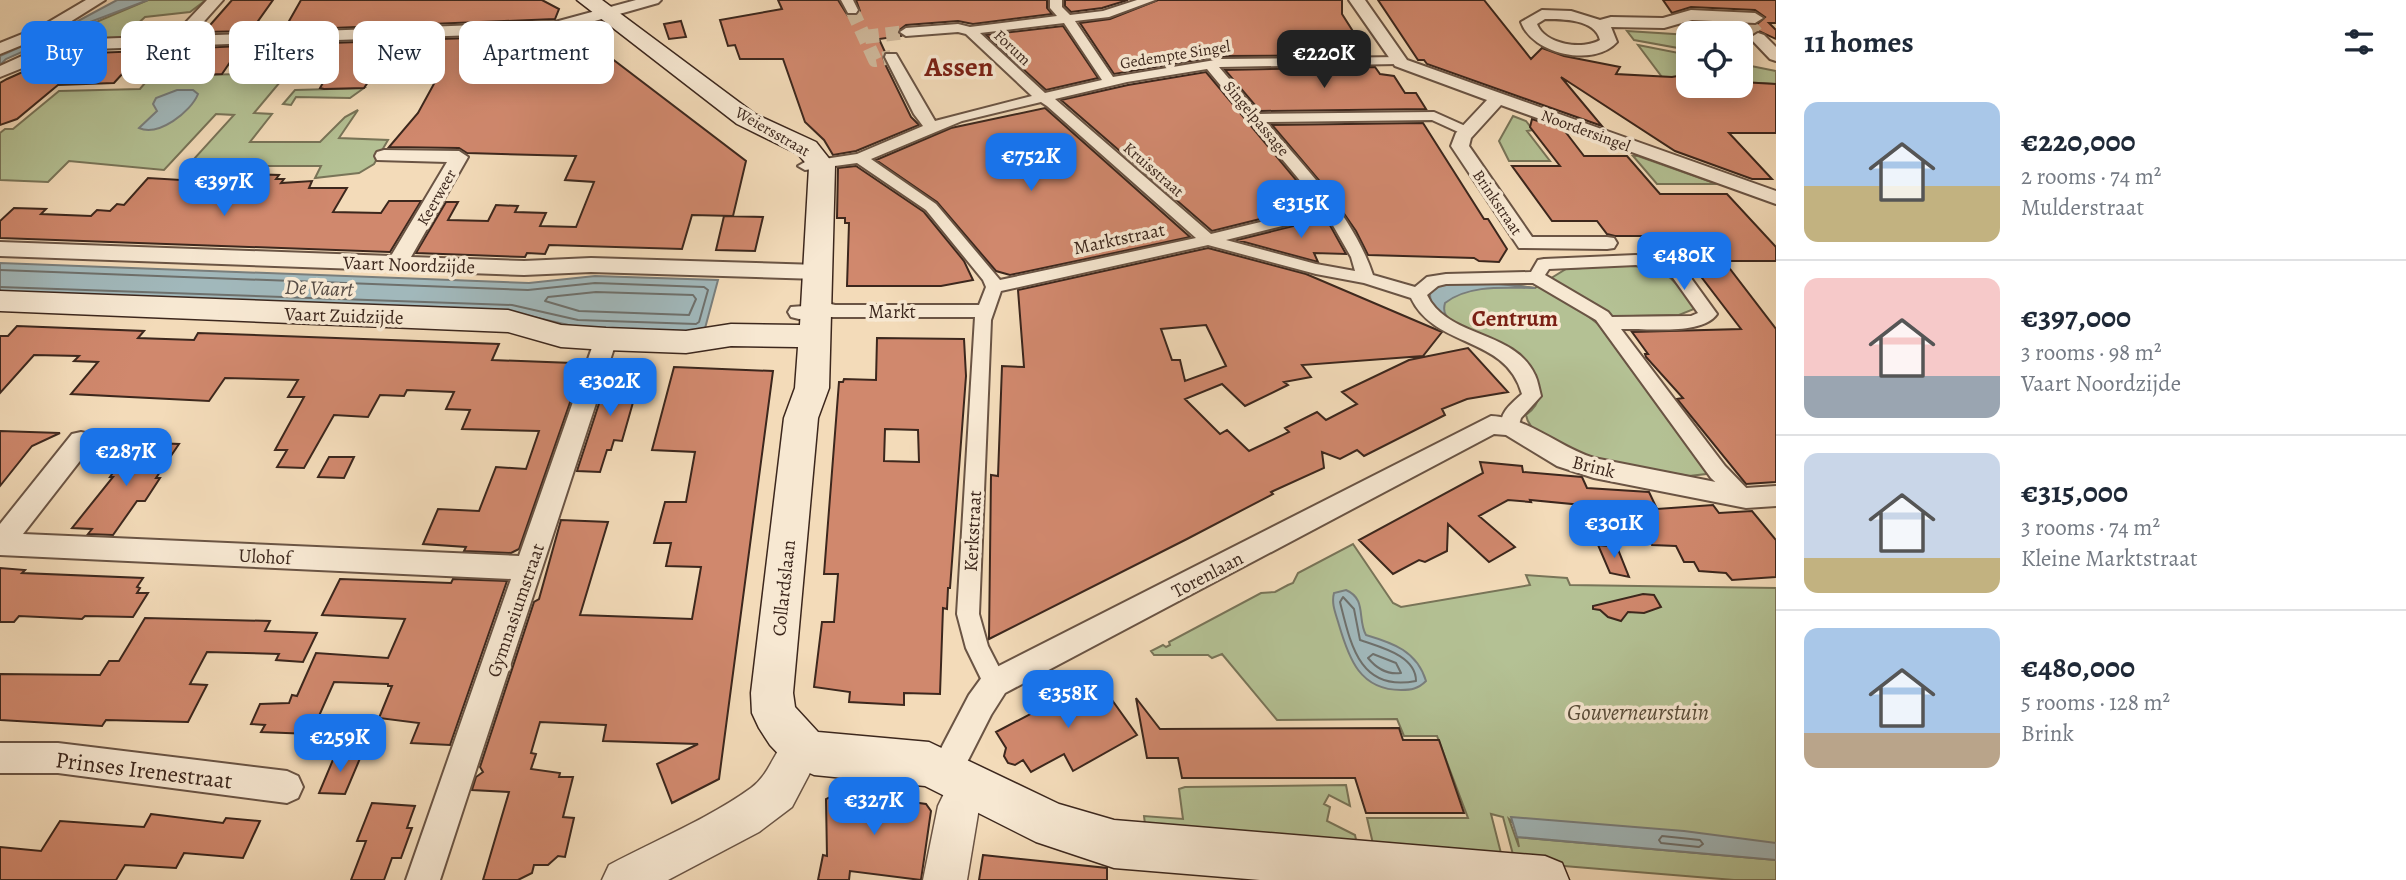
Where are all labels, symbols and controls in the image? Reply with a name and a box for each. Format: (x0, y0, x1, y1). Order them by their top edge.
chip: Buy (21, 21, 107, 84)
chip: Rent (121, 21, 215, 84)
chip: Filters (229, 21, 339, 84)
chip: New (353, 21, 445, 84)
chip: Apartment (459, 21, 614, 84)
map controls (1676, 21, 1753, 98)
button: locate (1676, 21, 1753, 98)
text: 11 homes (1804, 22, 1914, 62)
icon: filters (2340, 23, 2378, 61)
street label: Forum (989, 25, 1036, 71)
pin: €220K (1275, 31, 1373, 90)
street label: Gedempte Singel (1118, 35, 1232, 75)
text: €220K (1293, 37, 1355, 68)
district label: Assen (923, 48, 994, 86)
street label: Singelpassage (1218, 76, 1294, 161)
street label: Weiersstraat (730, 101, 814, 162)
street label: Noordersingel (1538, 105, 1634, 157)
text: €220,000 (2021, 121, 2136, 161)
icon: home (1860, 130, 1944, 214)
pin: €752K (982, 134, 1080, 193)
street label: Kruisstraat (1118, 137, 1188, 202)
text: €752K (1001, 140, 1061, 171)
pin: €397K (175, 158, 273, 218)
text: 2 rooms · 74 m² (2021, 161, 2161, 192)
text: €397K (195, 165, 253, 196)
street label: Keerweer (412, 165, 462, 230)
street label: Brinkstraat (1467, 165, 1527, 240)
pin: €315K (1252, 180, 1350, 240)
text: €315K (1273, 187, 1329, 218)
text: Mulderstraat (2021, 192, 2144, 223)
street label: Marktstraat (1071, 217, 1167, 261)
pin: €480K (1635, 232, 1733, 292)
text: €480K (1653, 239, 1715, 270)
street label: Vaart Noordzijde (341, 250, 475, 280)
water label: De Vaart (284, 273, 355, 303)
text: €397,000 (2021, 297, 2131, 337)
street label: Markt (868, 299, 916, 325)
street label: Vaart Zuidzijde (283, 301, 404, 331)
district label: Centrum (1472, 303, 1558, 334)
icon: home (1860, 306, 1944, 390)
text: 3 rooms · 98 m² (2021, 337, 2162, 368)
pin: €302K (561, 358, 659, 418)
text: €302K (580, 365, 640, 396)
text: Vaart Noordzijde (2021, 368, 2181, 399)
pin: €287K (77, 428, 175, 488)
text: €287K (96, 435, 156, 466)
street label: Brink (1569, 449, 1619, 485)
text: €315,000 (2021, 472, 2128, 512)
icon: home (1860, 481, 1944, 565)
street label: Kerkstraat (958, 490, 988, 572)
pin: €301K (1565, 500, 1663, 560)
text: €301K (1585, 507, 1643, 538)
text: 3 rooms · 74 m² (2021, 512, 2160, 543)
street label: Collardslaan (766, 539, 802, 638)
street label: Gymnasiumstraat (481, 540, 551, 681)
street label: Ulohof (238, 543, 295, 572)
text: Kleine Marktstraat (2021, 543, 2198, 574)
street label: Torenlaan (1167, 545, 1248, 605)
text: €480,000 (2021, 647, 2135, 687)
icon: home (1860, 656, 1944, 740)
pin: €358K (1019, 670, 1117, 730)
text: €358K (1038, 677, 1098, 708)
text: 5 rooms · 128 m² (2021, 687, 2170, 718)
park label: Gouverneurstuin (1567, 697, 1709, 728)
pin: €259K (291, 714, 389, 774)
text: Brink (2021, 718, 2074, 749)
text: €259K (310, 721, 370, 752)
street label: Prinses Irenestraat (54, 744, 235, 797)
pin: €327K (825, 778, 923, 837)
text: €327K (844, 784, 904, 815)

